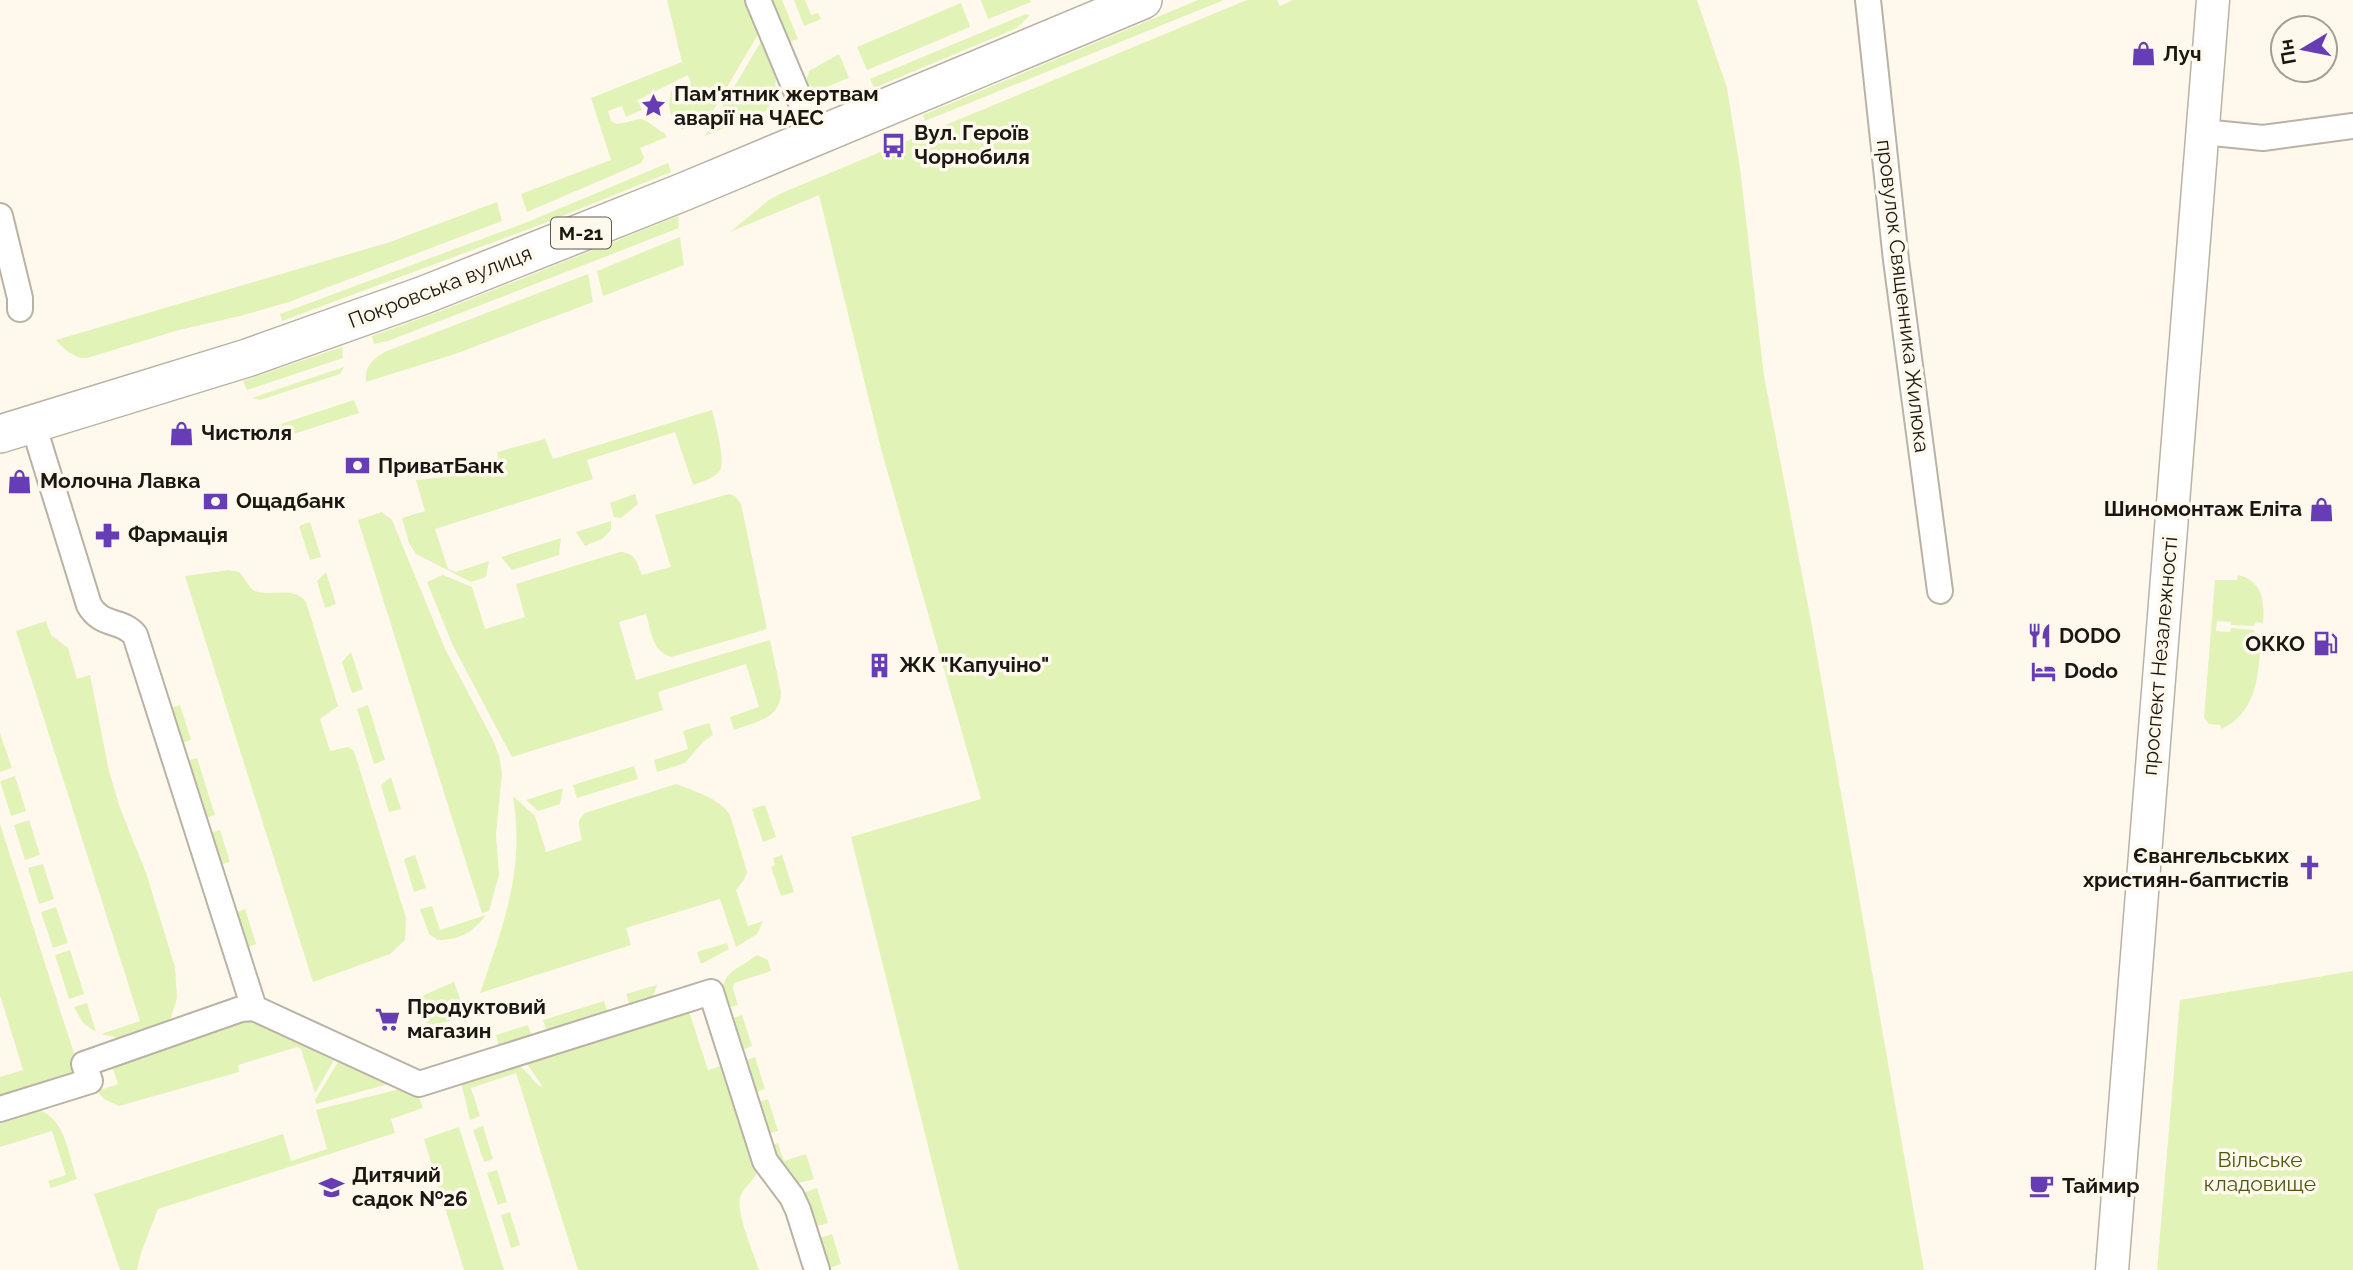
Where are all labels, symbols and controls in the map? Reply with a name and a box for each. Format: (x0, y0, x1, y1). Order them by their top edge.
north arrow (2269, 14, 2339, 84)
text: Пн (2274, 38, 2300, 66)
shop icon: Луч (2129, 40, 2157, 68)
place label: Луч (2163, 41, 2202, 66)
place label: Пам'ятник жертвам аварії на ЧАЕС (674, 81, 879, 130)
place icon: Пам'ятник жертвам аварії на ЧАЕС (640, 92, 668, 120)
place label: Вул. Героїв Чорнобиля (914, 120, 1030, 169)
bus stop icon: Вул. Героїв Чорнобиля (880, 131, 908, 159)
street label: провулок Священника Жилюка (1872, 138, 1935, 454)
road number: М-21 (551, 218, 611, 248)
street label: Покровська вулиця (344, 240, 535, 333)
shop icon: Чистюля (167, 419, 195, 447)
place label: Чистюля (201, 420, 292, 445)
bank icon: ПриватБанк (344, 452, 372, 480)
place label: ПриватБанк (378, 453, 504, 478)
shop icon: Молочна Лавка (6, 467, 34, 495)
place label: Молочна Лавка (40, 468, 201, 493)
bank icon: Ощадбанк (202, 487, 230, 515)
place label: Ощадбанк (236, 488, 346, 513)
shop icon: Шиномонтаж Еліта (2308, 495, 2336, 523)
place label: Шиномонтаж Еліта (2104, 496, 2302, 521)
pharmacy icon: Фармація (94, 521, 122, 549)
place label: Фармація (128, 522, 228, 547)
street label: проспект Незалежності (2137, 535, 2182, 777)
restaurant icon: DODO (2025, 622, 2053, 650)
place label: DODO (2059, 623, 2121, 648)
fuel station icon: ОККО (2311, 630, 2339, 658)
place label: ОККО (2245, 631, 2305, 656)
building icon: ЖК "Капучіно" (865, 651, 893, 679)
place label: ЖК "Капучіно" (899, 652, 1049, 677)
hotel icon: Dodo (2030, 657, 2058, 685)
place label: Dodo (2064, 658, 2118, 683)
place label: Євангельських християн-баптистів (2083, 843, 2290, 892)
church icon: Євангельських християн-баптистів (2295, 854, 2323, 882)
place label: Продуктовий магазин (407, 994, 546, 1043)
supermarket icon: Продуктовий магазин (373, 1005, 401, 1033)
park label: Вільське кладовище (2204, 1147, 2316, 1196)
place label: Дитячий садок №26 (352, 1162, 468, 1211)
cafe icon: Таймир (2028, 1172, 2056, 1200)
school or university icon: Дитячий садок №26 (318, 1173, 346, 1201)
place label: Таймир (2062, 1173, 2140, 1198)

